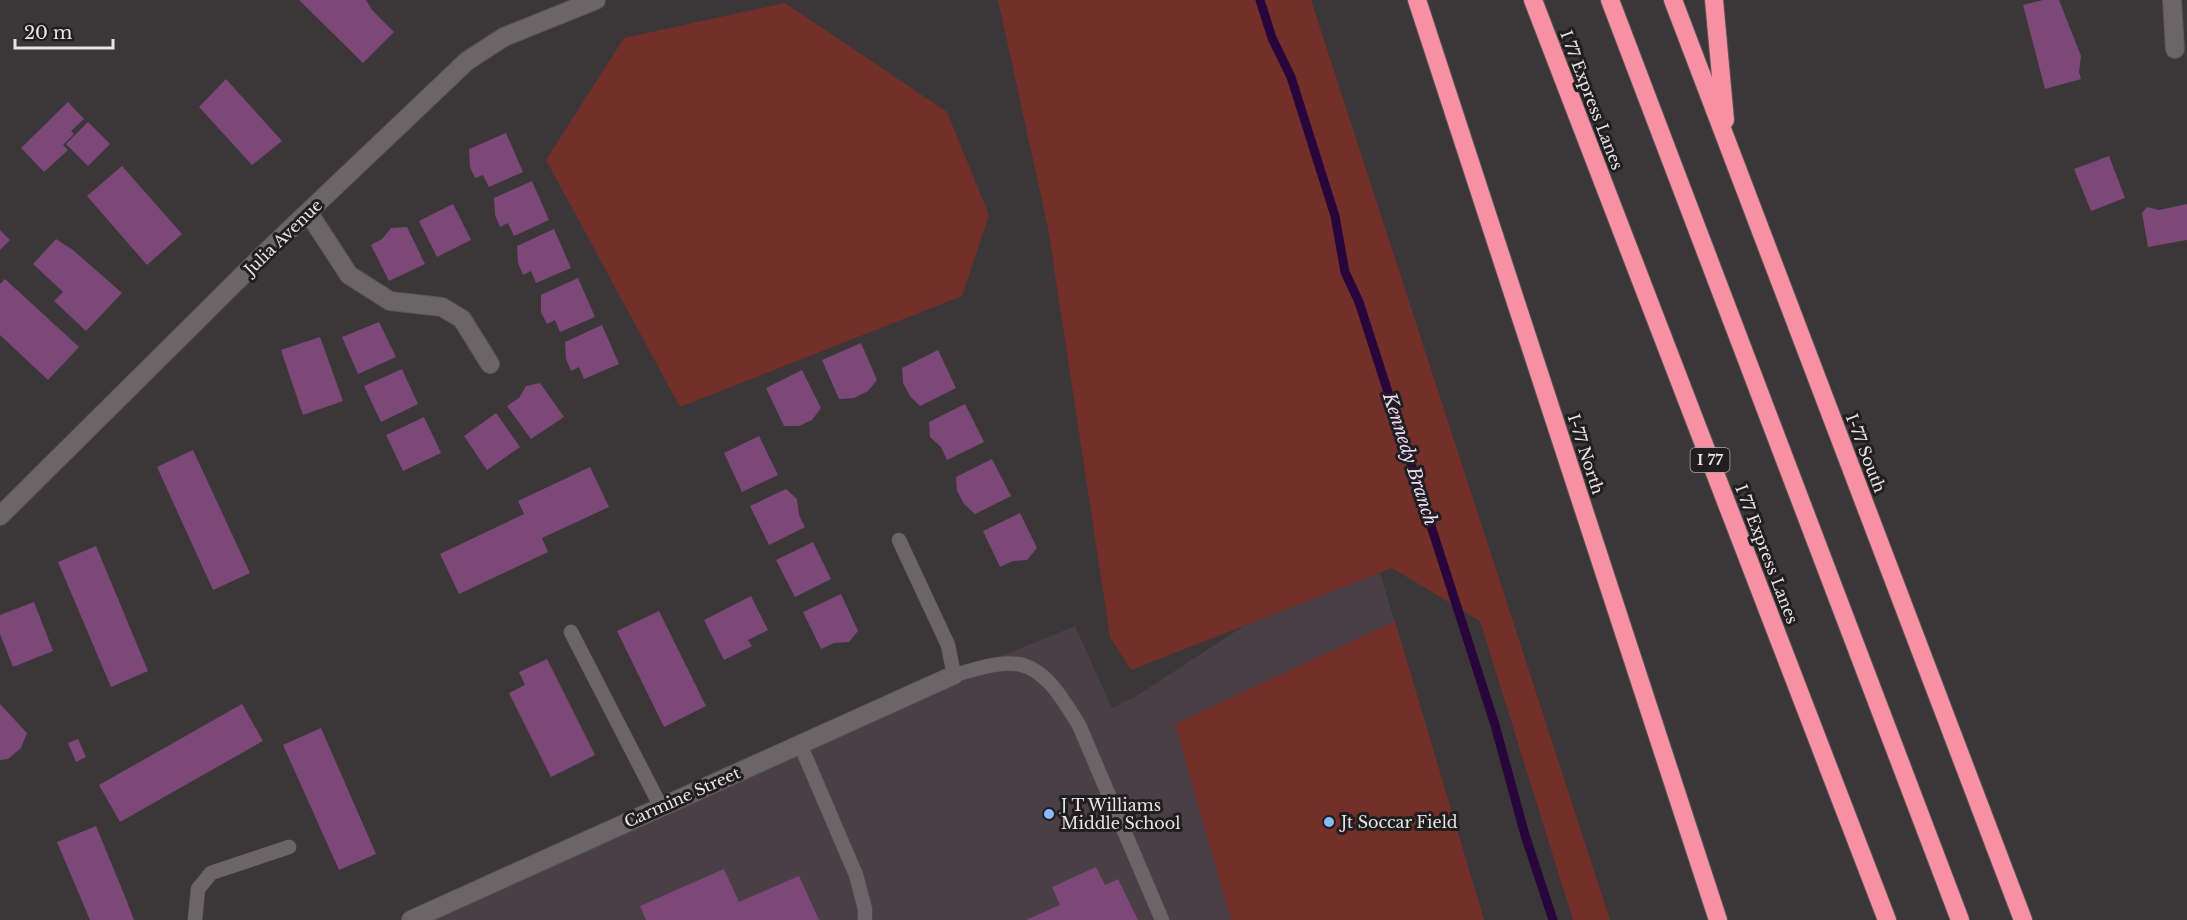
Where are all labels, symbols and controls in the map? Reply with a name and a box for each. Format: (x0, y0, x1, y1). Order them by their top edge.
scale bar (15, 12, 112, 50)
text: 20 m (24, 22, 72, 44)
street label: I 77 Express Lanes (1556, 27, 1628, 173)
street label: Julia Avenue (238, 195, 326, 281)
water label: Kennedy Branch (1378, 389, 1442, 528)
street label: I-77 North (1564, 411, 1608, 497)
street label: I-77 South (1842, 411, 1890, 495)
road number: I 77 (1690, 448, 1730, 472)
street label: I 77 Express Lanes (1731, 481, 1803, 627)
street label: Carmine Street (621, 762, 743, 832)
place label: J T Williams Middle School (1059, 795, 1181, 833)
marker: J T Williams Middle School (1042, 807, 1056, 821)
place label: Jt Soccar Field (1339, 812, 1458, 832)
marker: Jt Soccar Field (1322, 815, 1336, 829)

